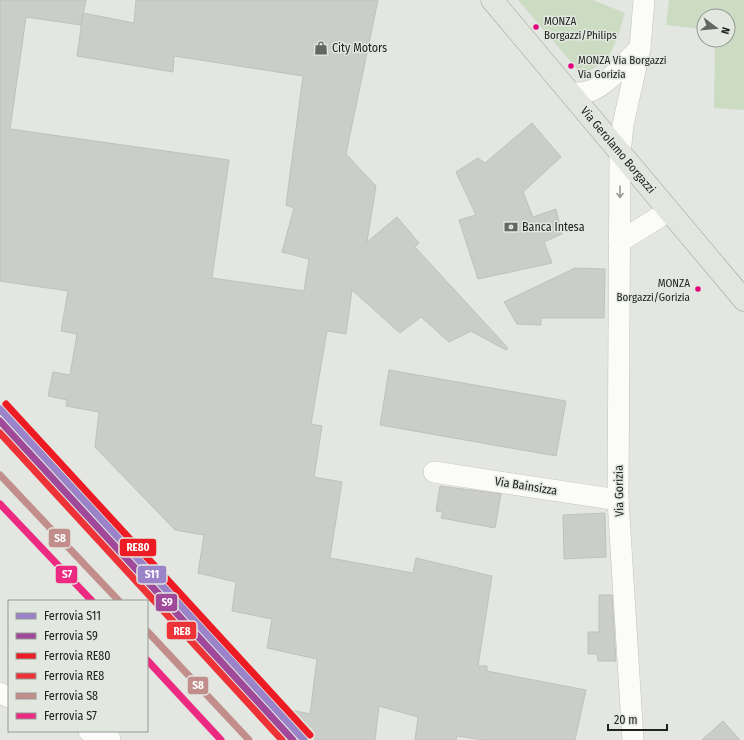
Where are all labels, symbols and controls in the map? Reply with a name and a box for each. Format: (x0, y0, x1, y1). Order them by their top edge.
north arrow (696, 8, 736, 48)
place label: MONZA Borgazzi/Philips (544, 15, 617, 42)
marker: MONZA Borgazzi/Philips (531, 22, 541, 32)
text: N (718, 26, 732, 36)
shop icon: City Motors (313, 40, 329, 56)
place label: City Motors (332, 41, 387, 55)
place label: MONZA Via Borgazzi Via Gorizia (578, 54, 667, 81)
marker: MONZA Via Borgazzi Via Gorizia (566, 61, 576, 71)
street label: Via Gerolamo Borgazzi (578, 104, 658, 196)
one-way arrow (616, 185, 624, 198)
bank icon: Banca Intesa (503, 219, 519, 235)
place label: Banca Intesa (522, 220, 585, 234)
place label: MONZA Borgazzi/Gorizia (617, 277, 690, 304)
marker: MONZA Borgazzi/Gorizia (693, 284, 703, 294)
street label: Via Gorizia (612, 465, 626, 517)
street label: Via Bainsizza (494, 474, 558, 498)
line badge: S8 (48, 528, 71, 548)
text: S8 (54, 532, 66, 545)
line badge: RE80 (119, 538, 157, 557)
text: RE80 (126, 541, 150, 554)
line badge: S7 (55, 565, 78, 584)
line badge: S11 (137, 565, 167, 584)
text: S7 (62, 568, 72, 581)
text: S11 (145, 568, 159, 581)
line badge: S9 (155, 593, 178, 612)
text: S9 (161, 596, 173, 609)
legend (8, 600, 148, 732)
text: Ferrovia S11 (44, 609, 101, 623)
line badge: RE8 (166, 621, 197, 640)
text: RE8 (173, 625, 191, 638)
text: Ferrovia S9 (44, 629, 98, 643)
text: Ferrovia RE80 (44, 649, 110, 663)
text: Ferrovia RE8 (44, 669, 104, 683)
line badge: S8 (187, 676, 209, 695)
text: S8 (192, 679, 204, 692)
text: Ferrovia S8 (44, 689, 98, 703)
scale bar (608, 706, 667, 732)
text: Ferrovia S7 (44, 709, 97, 723)
text: 20 m (614, 713, 638, 727)

